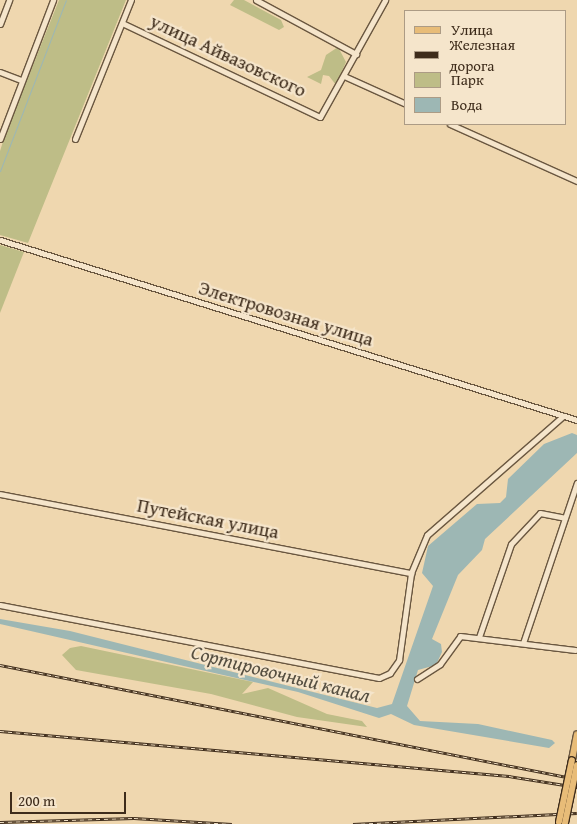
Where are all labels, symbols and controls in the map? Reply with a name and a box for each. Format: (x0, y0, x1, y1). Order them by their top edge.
street label: улица Айвазовского (146, 10, 310, 102)
legend (404, 10, 567, 125)
text: Улица (451, 19, 493, 40)
text: Железная дорога (449, 34, 515, 76)
text: Парк (451, 69, 484, 90)
text: Вода (451, 94, 482, 115)
street label: Электровозная улица (196, 277, 376, 351)
street label: Путейская улица (135, 494, 281, 544)
water label: Сортировочный канал (189, 639, 373, 707)
scale bar (12, 782, 129, 814)
text: 200 m (18, 790, 55, 811)

